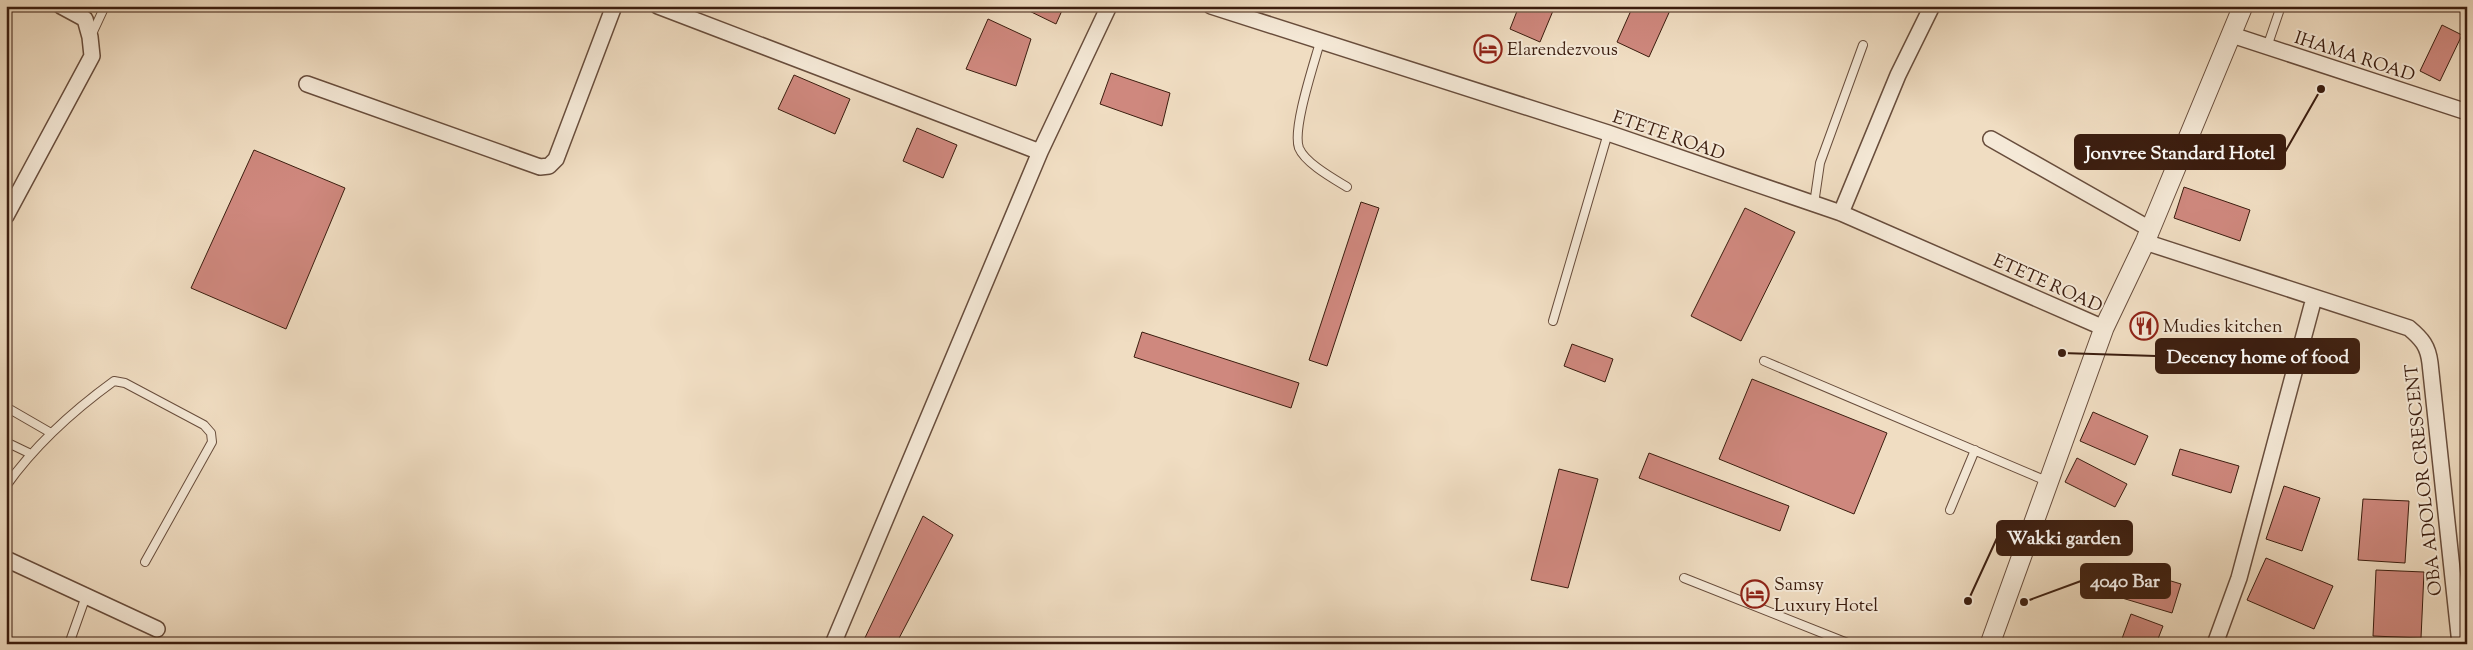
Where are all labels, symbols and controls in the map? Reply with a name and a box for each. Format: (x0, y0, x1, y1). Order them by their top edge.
street label: IHAMA ROAD (2291, 26, 2418, 90)
hotel icon: Elarendezvous (1473, 34, 1503, 64)
place label: Elarendezvous (1507, 38, 1618, 64)
street label: ETETE ROAD (1609, 105, 1728, 168)
callout: Jonvree Standard Hotel (2075, 135, 2285, 169)
text: Jonvree Standard Hotel (2083, 141, 2276, 168)
street label: ETETE ROAD (1988, 249, 2106, 321)
restaurant icon: Mudies kitchen (2129, 311, 2159, 341)
place label: Mudies kitchen (2163, 315, 2283, 341)
callout: Decency home of food (2156, 339, 2359, 373)
text: Decency home of food (2167, 345, 2349, 372)
street label: OBA ADOLOR CRESCENT (2400, 362, 2450, 597)
callout: Wakki garden (1997, 521, 2132, 555)
text: Wakki garden (2007, 526, 2122, 553)
callout: 4040 Bar (2081, 564, 2170, 598)
text: 4040 Bar (2089, 569, 2161, 596)
place label: Samsy Luxury Hotel (1774, 573, 1878, 620)
hotel icon: Samsy Luxury Hotel (1740, 579, 1770, 609)

